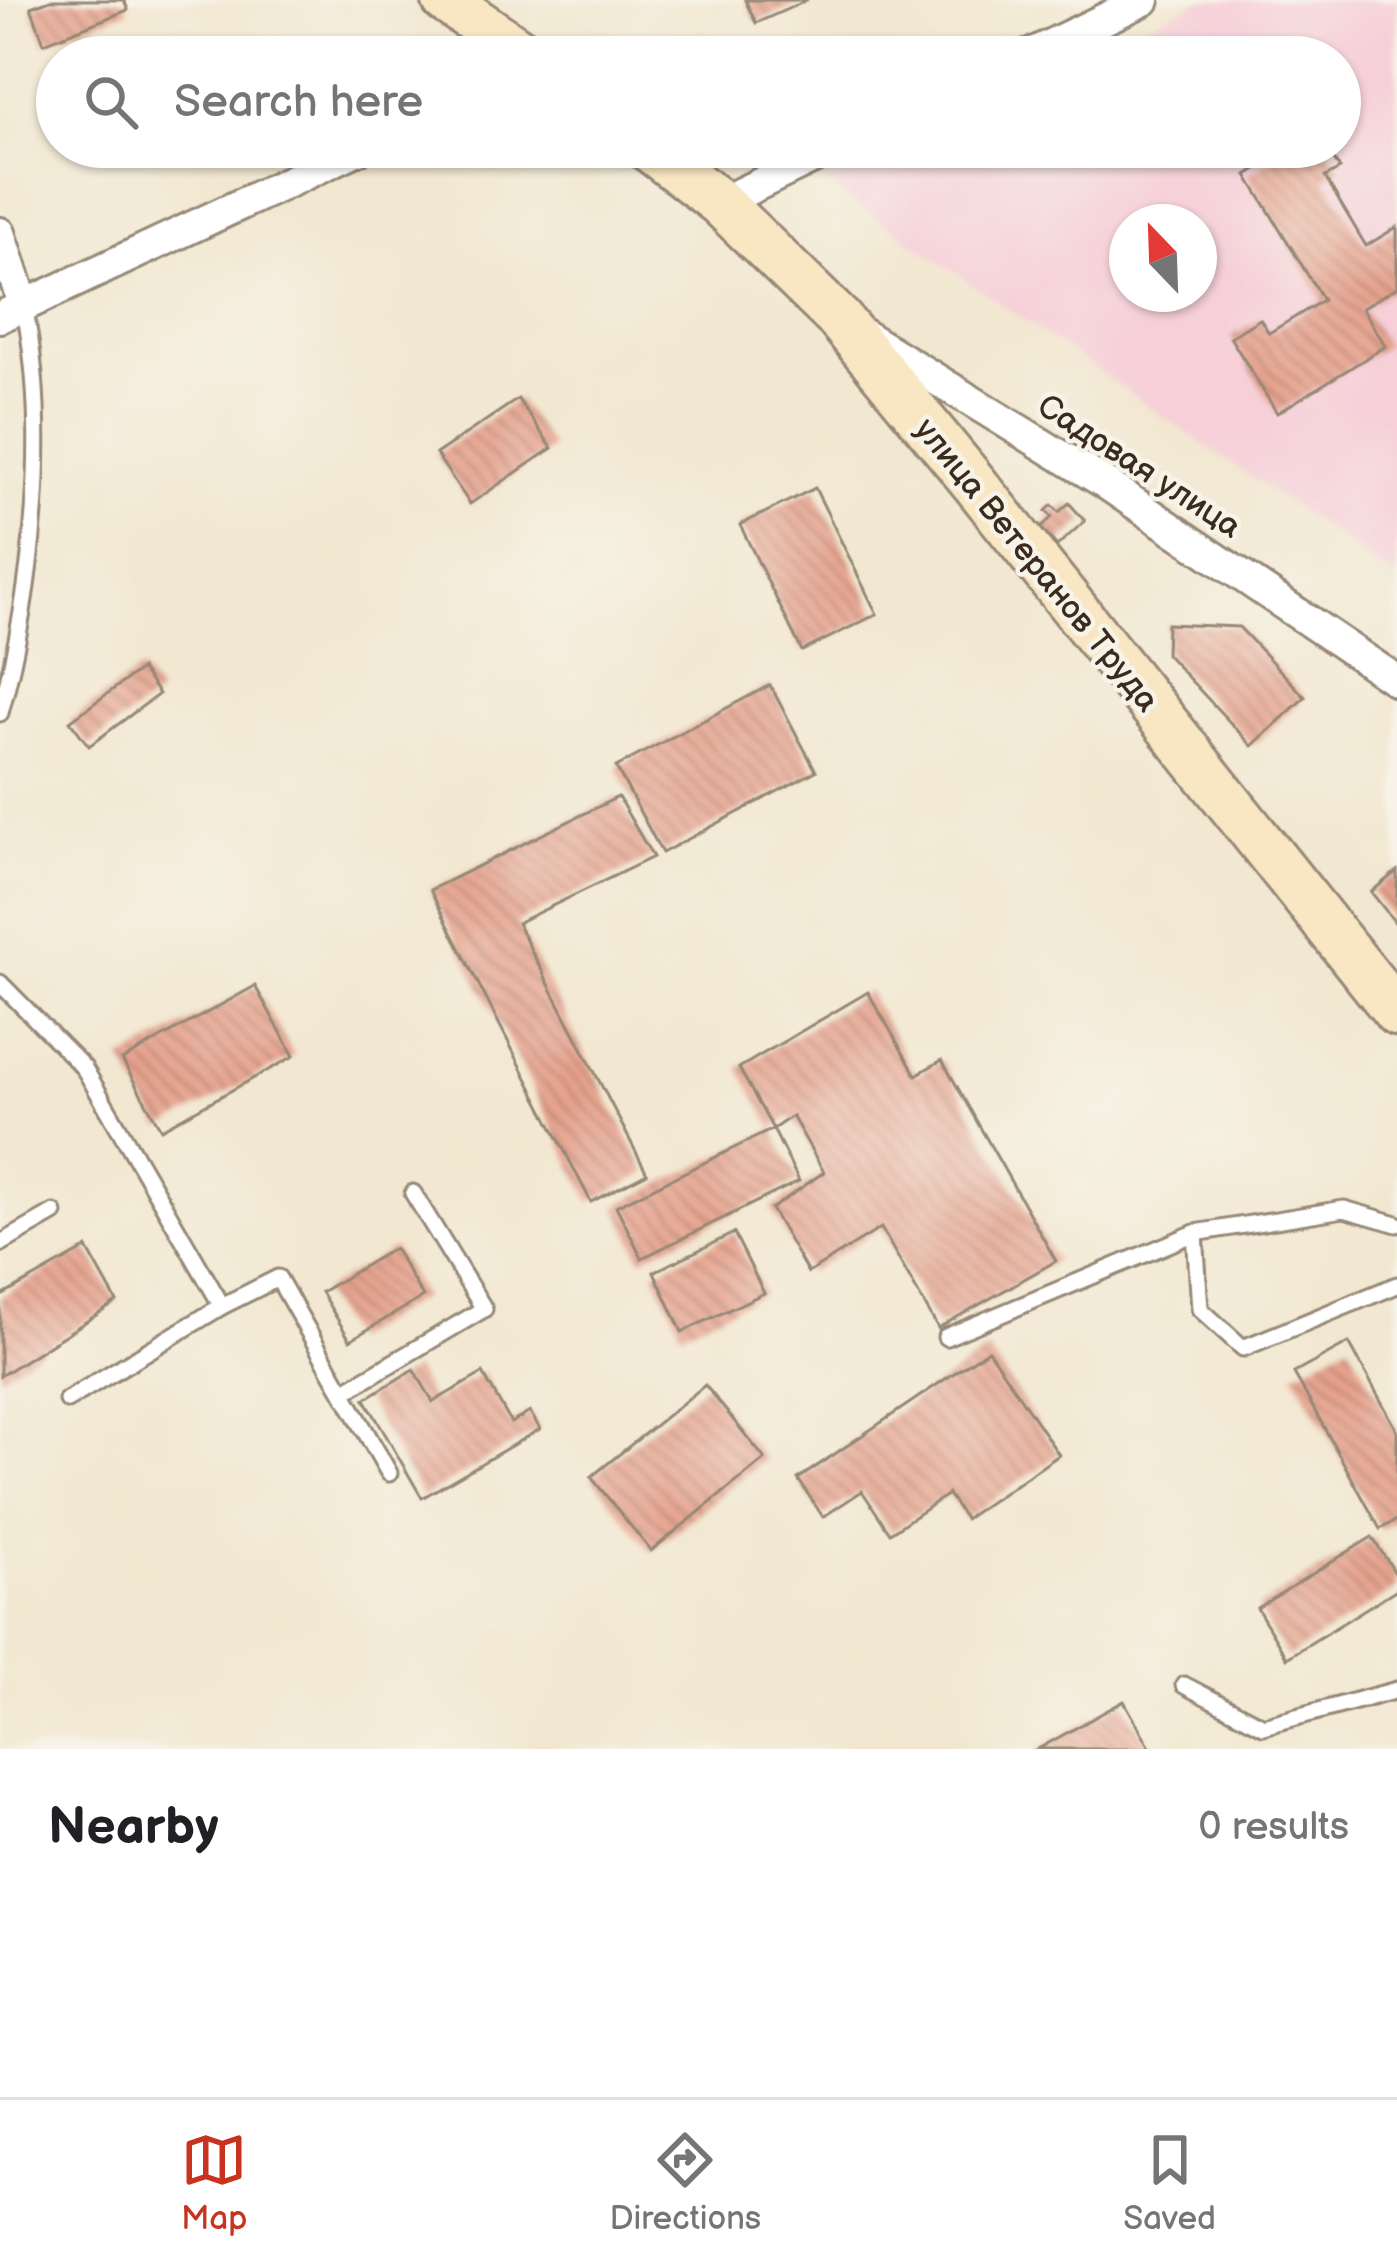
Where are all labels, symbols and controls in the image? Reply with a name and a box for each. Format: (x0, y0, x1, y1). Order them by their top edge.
search box (36, 36, 1361, 168)
icon: search (78, 69, 144, 135)
text: Search here (174, 75, 423, 130)
north arrow (1109, 204, 1217, 312)
street label: Садовая улица (1030, 386, 1248, 547)
street label: улица Ветеранов Труда (906, 410, 1167, 720)
text: Nearby (48, 1797, 219, 1858)
text: 0 results (1198, 1804, 1349, 1851)
tab: Map (181, 2127, 247, 2239)
tab: Directions (610, 2127, 761, 2239)
tab: Saved (1123, 2127, 1216, 2239)

